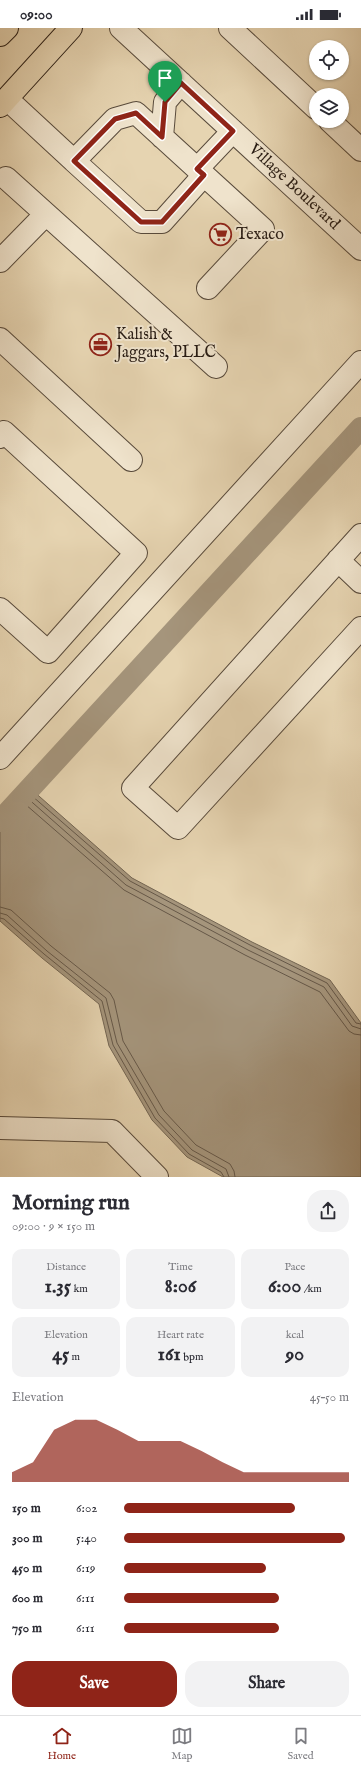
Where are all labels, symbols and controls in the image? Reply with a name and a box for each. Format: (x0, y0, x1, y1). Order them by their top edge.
text: 09:00 (20, 5, 53, 24)
map controls (309, 40, 349, 128)
button: locate (309, 40, 349, 80)
pin (148, 61, 182, 102)
icon: arrive (154, 67, 176, 89)
button: layers (309, 88, 349, 128)
street label: Village Boulevard (244, 139, 344, 235)
supermarket icon: Texaco (207, 222, 233, 248)
place label: Texaco (236, 225, 284, 245)
place label: Kalish & Jaggars, PLLC (114, 325, 216, 363)
office icon: Kalish & Jaggars, PLLC (88, 331, 114, 357)
text: Morning run (12, 1189, 130, 1217)
button: share (307, 1190, 349, 1232)
text: 09:00 · 9 × 150 m (12, 1218, 95, 1235)
text: Distance (46, 1260, 86, 1274)
text: Time (168, 1260, 193, 1274)
text: Pace (284, 1260, 305, 1274)
text: 1.35 (45, 1274, 71, 1299)
text: 8:06 (165, 1274, 196, 1299)
text: 6:00 (268, 1274, 301, 1299)
text: km (71, 1282, 88, 1296)
text: /km (301, 1282, 322, 1296)
text: Elevation (44, 1328, 88, 1342)
text: Heart rate (157, 1328, 204, 1342)
text: kcal (286, 1328, 304, 1342)
text: 45 (52, 1342, 69, 1367)
text: 161 (158, 1342, 181, 1367)
text: 90 (286, 1342, 304, 1367)
text: m (69, 1350, 80, 1364)
text: bpm (181, 1350, 203, 1364)
text: Elevation (12, 1389, 64, 1406)
text: 45–50 m (310, 1389, 349, 1406)
text: 150 m (12, 1500, 41, 1517)
text: 6:02 (76, 1500, 97, 1517)
text: 300 m (12, 1530, 43, 1547)
text: 5:40 (76, 1530, 97, 1547)
text: 450 m (12, 1560, 42, 1577)
text: 6:19 (76, 1560, 95, 1577)
text: 600 m (12, 1590, 43, 1607)
text: 6:11 (76, 1590, 95, 1607)
text: 750 m (12, 1620, 42, 1637)
text: 6:11 (76, 1620, 95, 1637)
button: Save (12, 1661, 177, 1707)
button: Share (185, 1661, 349, 1707)
tab: Home (47, 1725, 76, 1763)
tab: Map (171, 1725, 193, 1763)
tab: Saved (288, 1725, 314, 1763)

